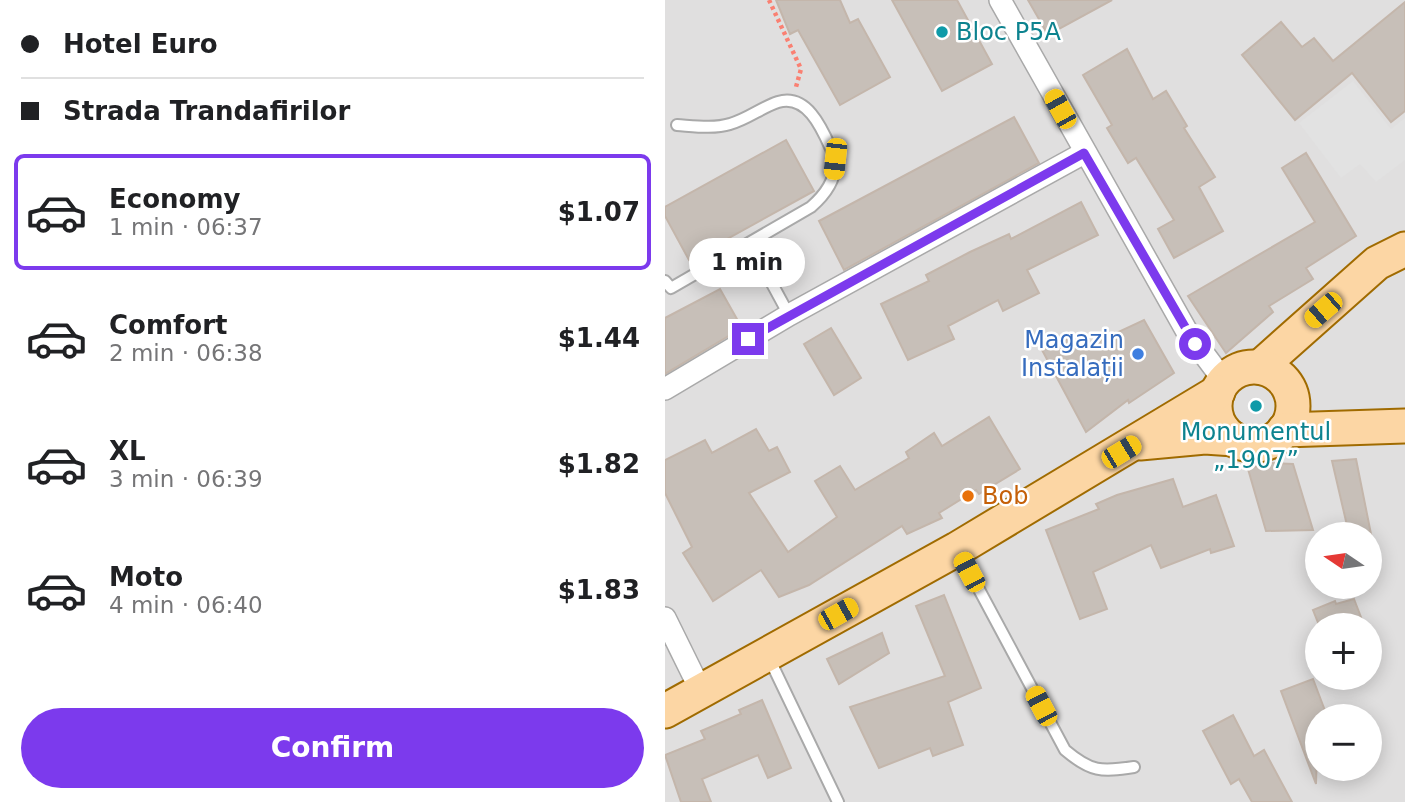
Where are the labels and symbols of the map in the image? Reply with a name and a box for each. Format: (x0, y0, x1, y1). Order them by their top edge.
place label: Bloc P5A (956, 18, 1061, 46)
marker: Bloc P5A (934, 24, 950, 40)
car (1041, 86, 1080, 132)
car (823, 137, 848, 181)
callout: 1 min (690, 238, 806, 286)
car (1301, 288, 1346, 332)
route end (732, 323, 764, 355)
place label: Magazin Instalații (1021, 326, 1124, 382)
route start (1179, 328, 1211, 360)
marker: Magazin Instalații (1130, 346, 1146, 362)
marker: Monumentul „1907” (1248, 398, 1264, 414)
place label: Monumentul „1907” (1181, 418, 1331, 474)
car (1098, 432, 1145, 472)
place label: Bob (982, 482, 1028, 510)
marker: Bob (960, 488, 976, 504)
north arrow (1305, 522, 1383, 598)
car (950, 549, 989, 595)
car (815, 595, 862, 633)
car (1022, 683, 1061, 729)

